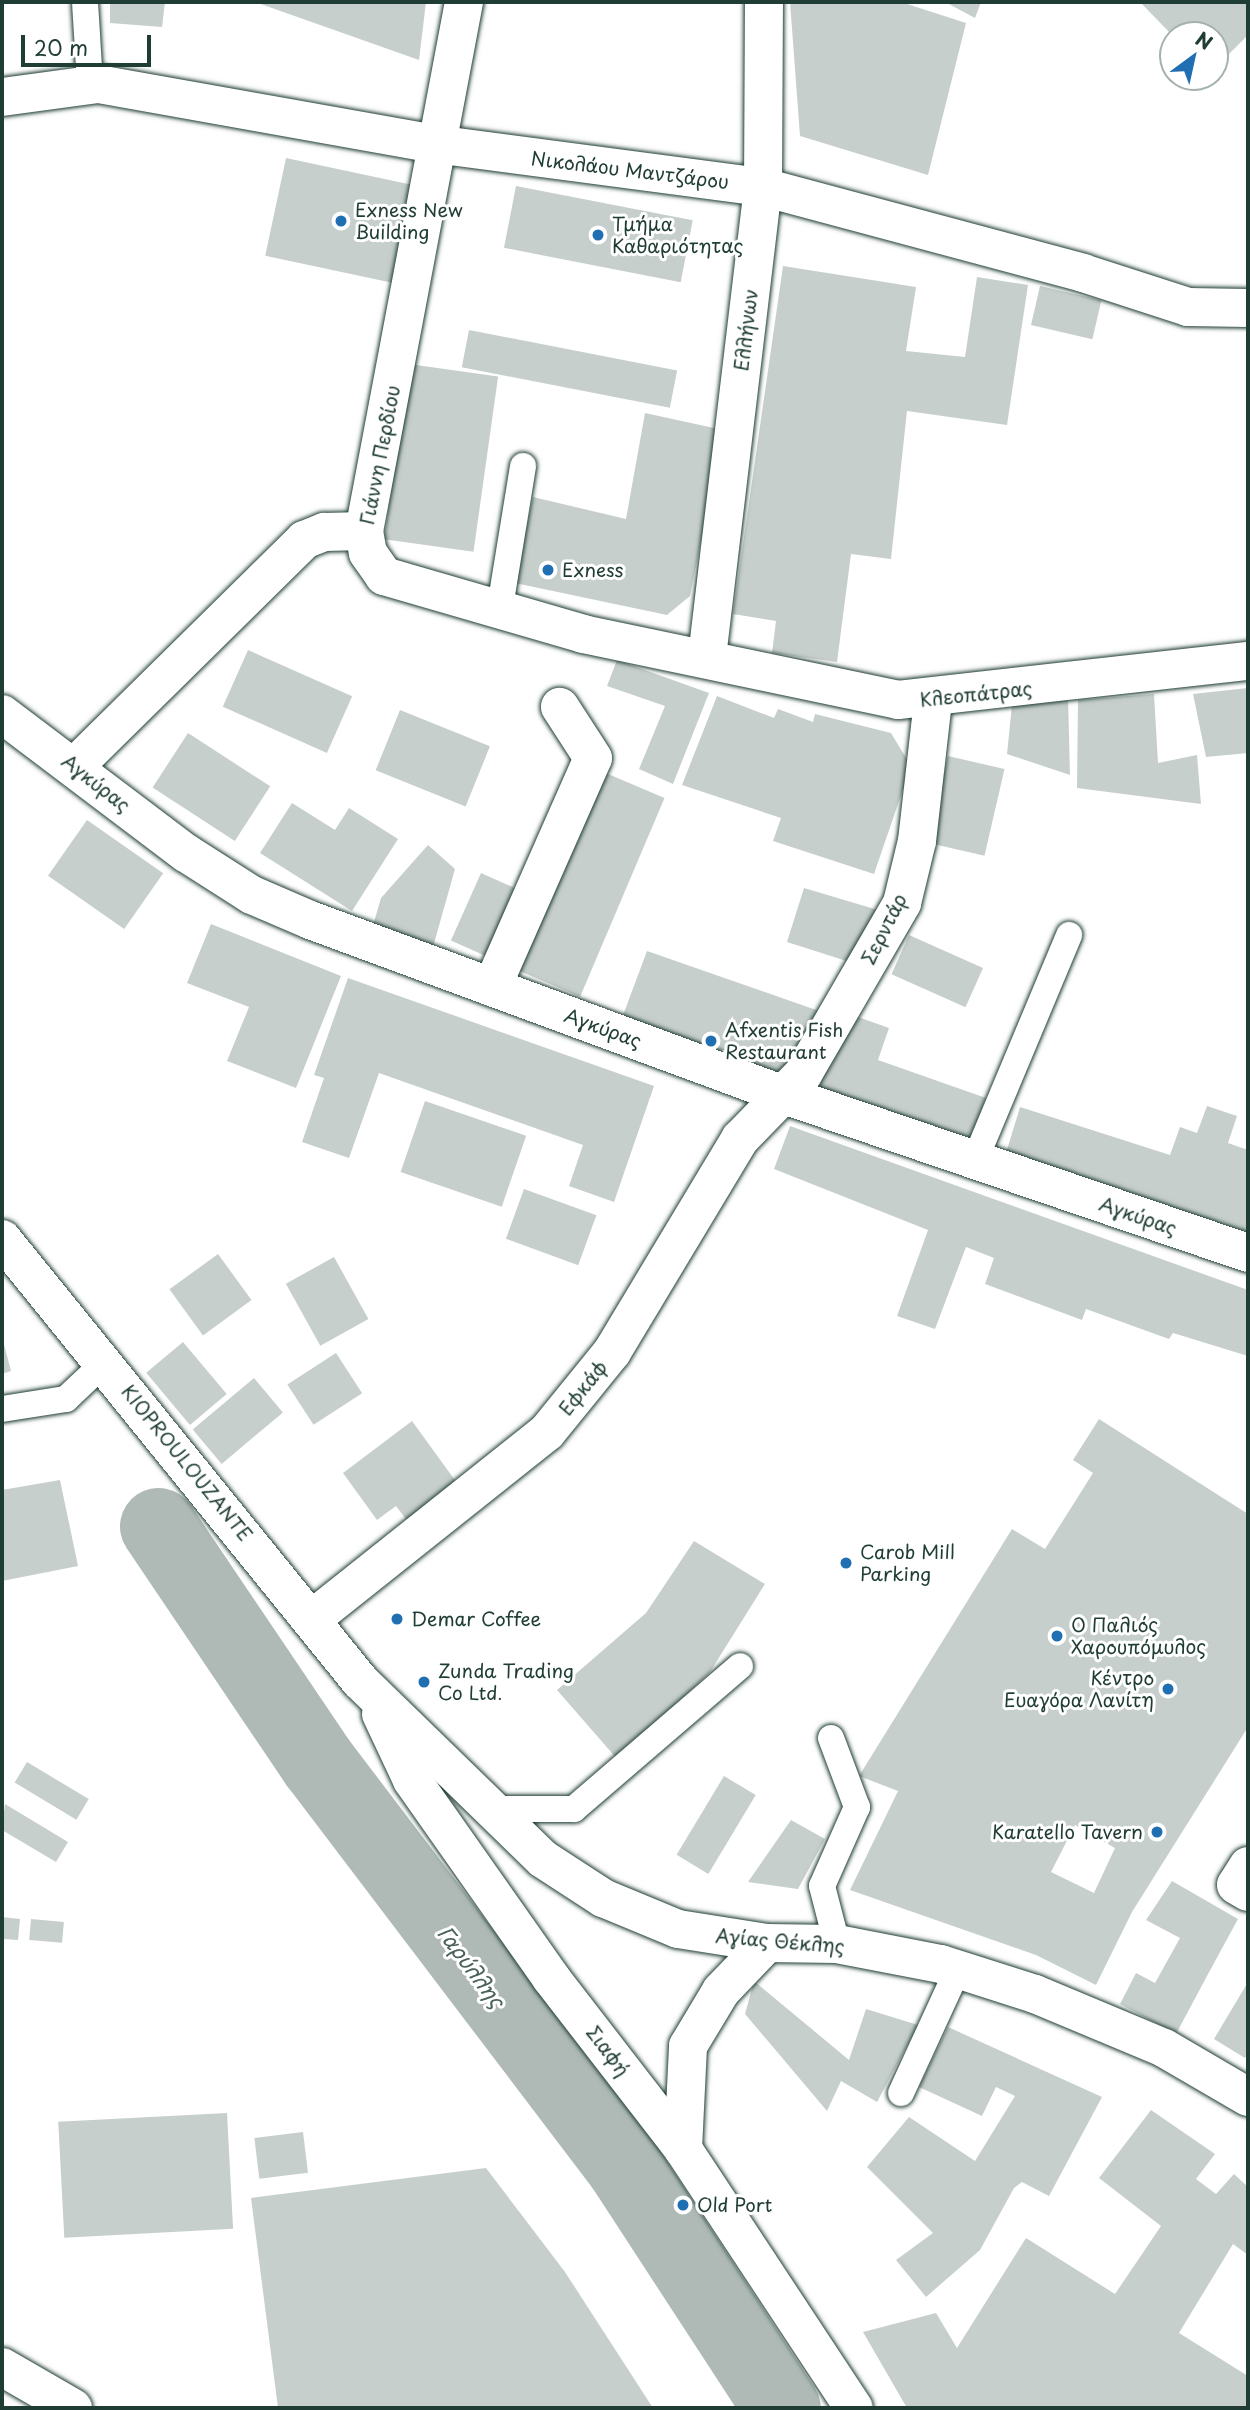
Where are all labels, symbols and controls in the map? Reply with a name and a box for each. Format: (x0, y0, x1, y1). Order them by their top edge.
scale bar (24, 21, 154, 65)
north arrow (1159, 21, 1229, 91)
text: N (1190, 24, 1218, 56)
text: 20 m (34, 31, 88, 63)
street label: Νικολάου Μαντζάρου (530, 147, 730, 193)
place label: Exness New Building (355, 199, 463, 243)
marker: Exness New Building (333, 213, 349, 229)
place label: Τμήμα Καθαριότητας (612, 213, 743, 257)
marker: Τμήμα Καθαριότητας (590, 227, 606, 243)
street label: Ελλήνων (730, 288, 762, 372)
street label: Γιάννη Περδίου (355, 383, 405, 527)
place label: Exness (562, 559, 624, 581)
marker: Exness (540, 562, 556, 578)
street label: Κλεοπάτρας (919, 677, 1033, 711)
street label: Αγκύρας (57, 749, 135, 817)
street label: Σερντάρ (857, 890, 911, 968)
street label: Αγκύρας (561, 1004, 645, 1052)
place label: Afxentis Fish Restaurant (725, 1019, 844, 1063)
marker: Afxentis Fish Restaurant (703, 1033, 719, 1049)
street label: Αγκύρας (1096, 1192, 1180, 1240)
street label: Εφκάφ (554, 1356, 612, 1420)
street label: KIOPROULOUZANTE (117, 1380, 257, 1546)
place label: Carob Mill Parking (860, 1541, 956, 1585)
marker: Carob Mill Parking (838, 1555, 854, 1571)
place label: Demar Coffee (411, 1608, 542, 1630)
marker: Demar Coffee (389, 1611, 405, 1627)
place label: Ο Παλιός Χαρουπόμυλος (1071, 1614, 1206, 1658)
marker: Ο Παλιός Χαρουπόμυλος (1049, 1628, 1065, 1644)
place label: Zunda Trading Co Ltd. (438, 1660, 573, 1704)
place label: Κέντρο Ευαγόρα Λανίτη (1003, 1667, 1154, 1711)
marker: Zunda Trading Co Ltd. (416, 1674, 432, 1690)
marker: Κέντρο Ευαγόρα Λανίτη (1160, 1681, 1176, 1697)
place label: Karatello Tavern (991, 1821, 1143, 1843)
marker: Karatello Tavern (1149, 1824, 1165, 1840)
water label: Γαρύλλης (433, 1920, 511, 2012)
street label: Αγίας Θέκλης (714, 1924, 846, 1958)
street label: Σιαφή (582, 2021, 634, 2081)
place label: Old Port (697, 2194, 773, 2216)
marker: Old Port (675, 2197, 691, 2213)

